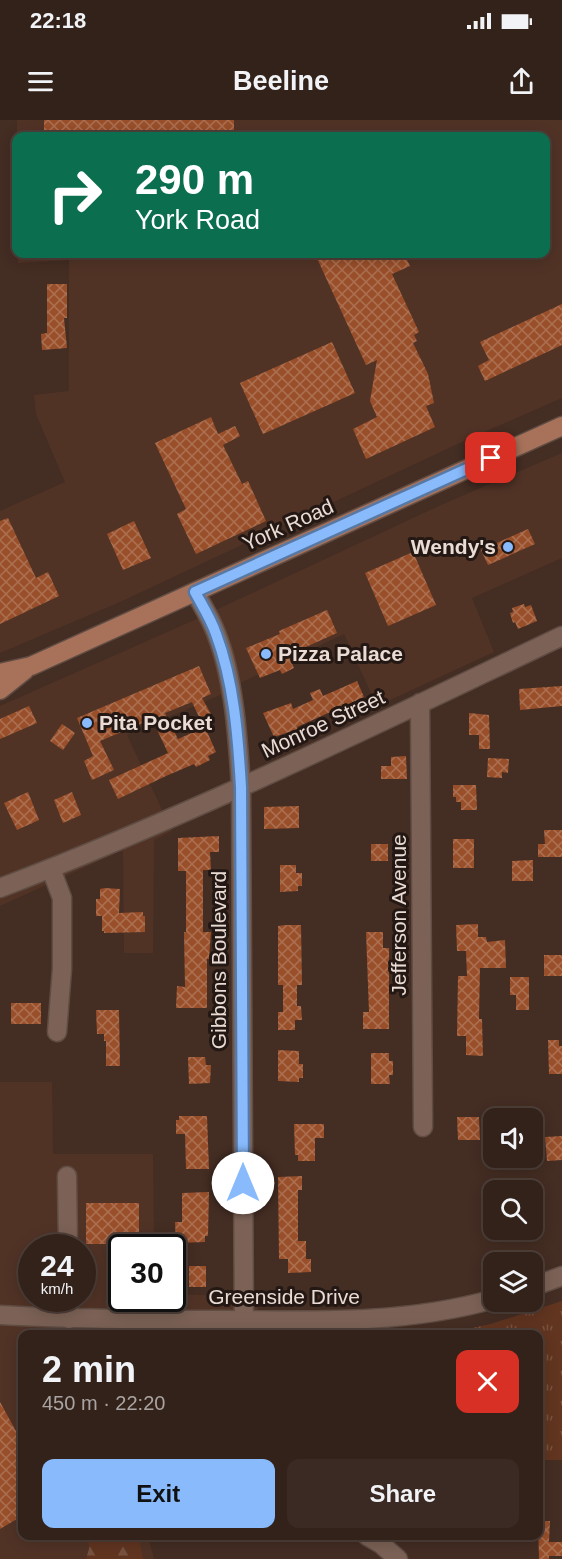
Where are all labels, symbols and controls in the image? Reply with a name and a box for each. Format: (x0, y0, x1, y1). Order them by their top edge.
text: 22:18 (30, 8, 86, 33)
icon: menu (24, 65, 57, 98)
icon: share (505, 65, 538, 98)
text: Beeline (233, 66, 329, 96)
icon: right (36, 156, 114, 234)
text: 290 m (135, 156, 254, 203)
text: York Road (135, 205, 260, 235)
pin (465, 432, 516, 483)
icon: arrive (474, 441, 507, 474)
street label: York Road (239, 494, 337, 555)
place label: Wendy's (411, 535, 496, 558)
marker: Wendy's (501, 540, 515, 554)
place label: Pizza Palace (278, 642, 403, 665)
marker: Pizza Palace (259, 647, 273, 661)
street label: Monroe Street (258, 685, 388, 762)
place label: Pita Pocket (99, 711, 212, 734)
marker: Pita Pocket (80, 716, 94, 730)
street label: Jefferson Avenue (387, 834, 410, 996)
street label: Gibbons Boulevard (207, 871, 230, 1049)
map controls (483, 1108, 543, 1312)
button: sound (483, 1108, 543, 1168)
position arrow (211, 1151, 275, 1215)
button: search (483, 1180, 543, 1240)
speed limit sign: 30 (108, 1234, 186, 1312)
text: 24 (40, 1249, 74, 1282)
button: layers (483, 1252, 543, 1312)
text: km/h (41, 1280, 73, 1297)
street label: Greenside Drive (208, 1285, 360, 1308)
text: 2 min (42, 1349, 136, 1390)
button: close (456, 1350, 519, 1413)
text: 450 m · 22:20 (42, 1392, 165, 1414)
button: Exit (42, 1459, 275, 1528)
button: Share (287, 1459, 519, 1528)

